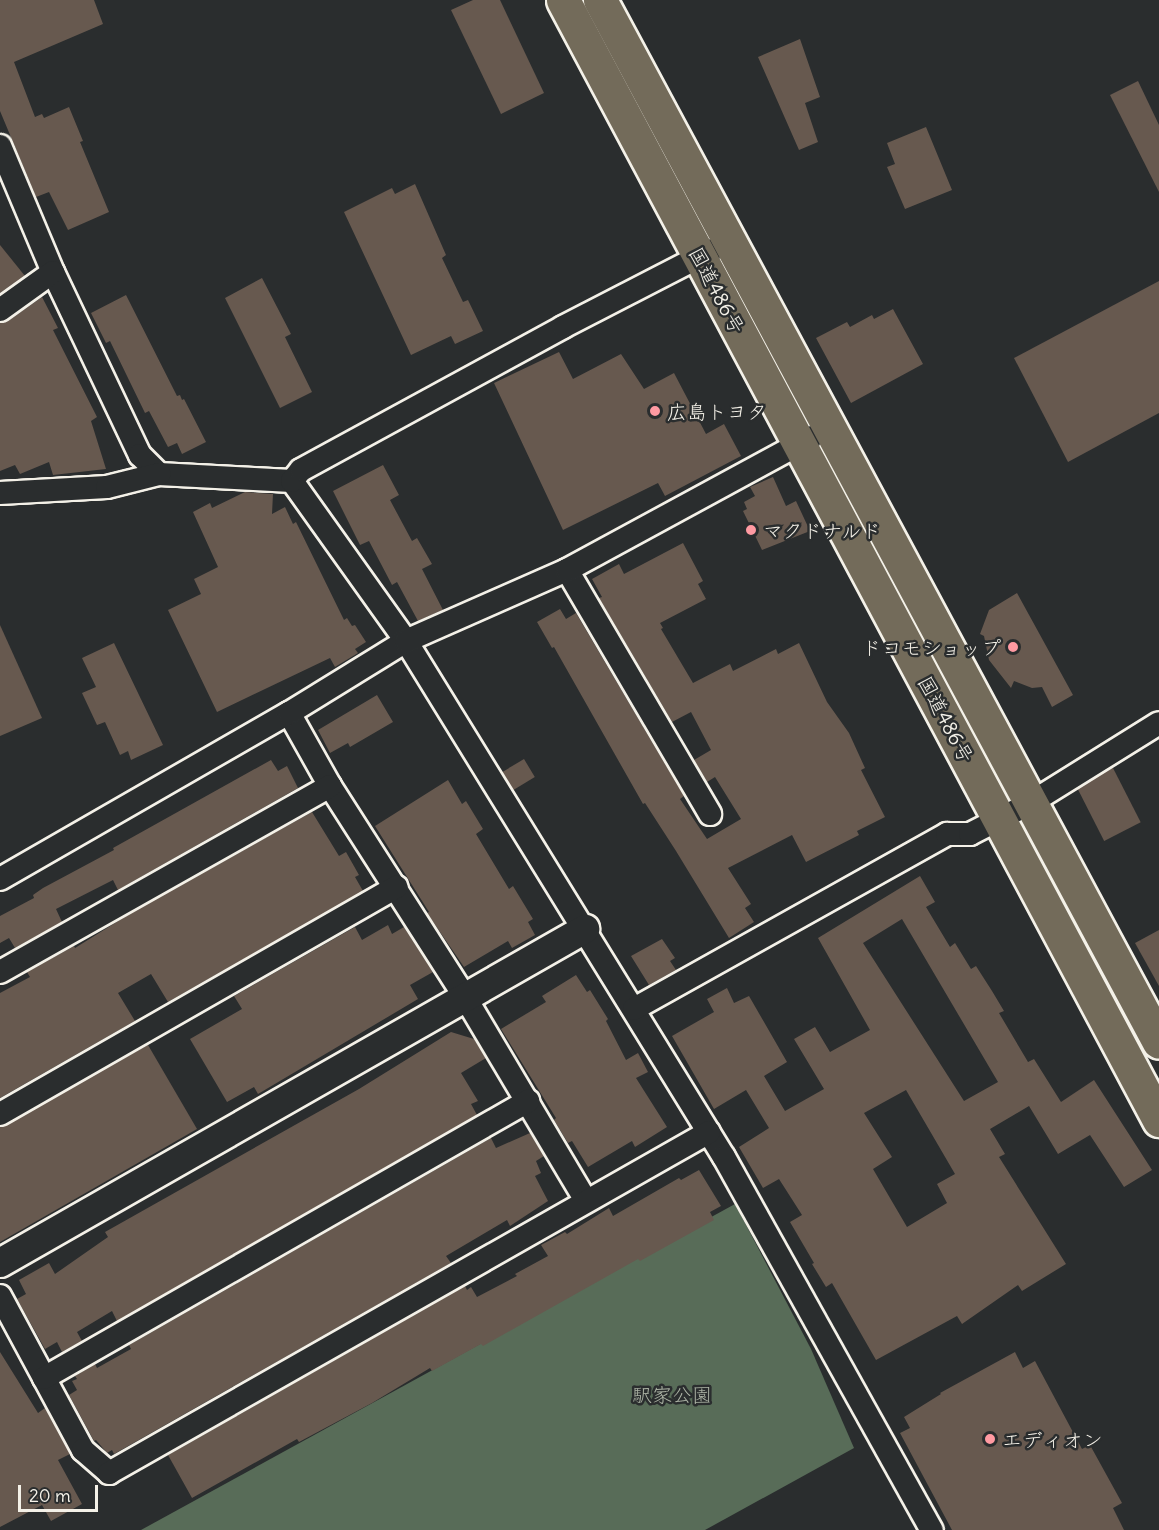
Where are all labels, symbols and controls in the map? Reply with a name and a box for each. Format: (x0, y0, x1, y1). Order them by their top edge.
street label: 国道486号 (684, 243, 750, 337)
place label: 広島トヨタ (667, 399, 767, 423)
marker: 広島トヨタ (648, 404, 662, 418)
place label: マクドナルド (763, 518, 883, 542)
marker: マクドナルド (744, 523, 758, 537)
place label: ドコモショップ (861, 635, 1001, 659)
marker: ドコモショップ (1006, 640, 1020, 654)
street label: 国道486号 (913, 672, 979, 766)
park label: 駅家公園 (632, 1382, 712, 1406)
place label: エディオン (1002, 1427, 1102, 1451)
marker: エディオン (983, 1432, 997, 1446)
scale bar (21, 1473, 100, 1511)
text: 20 m (29, 1484, 71, 1507)

